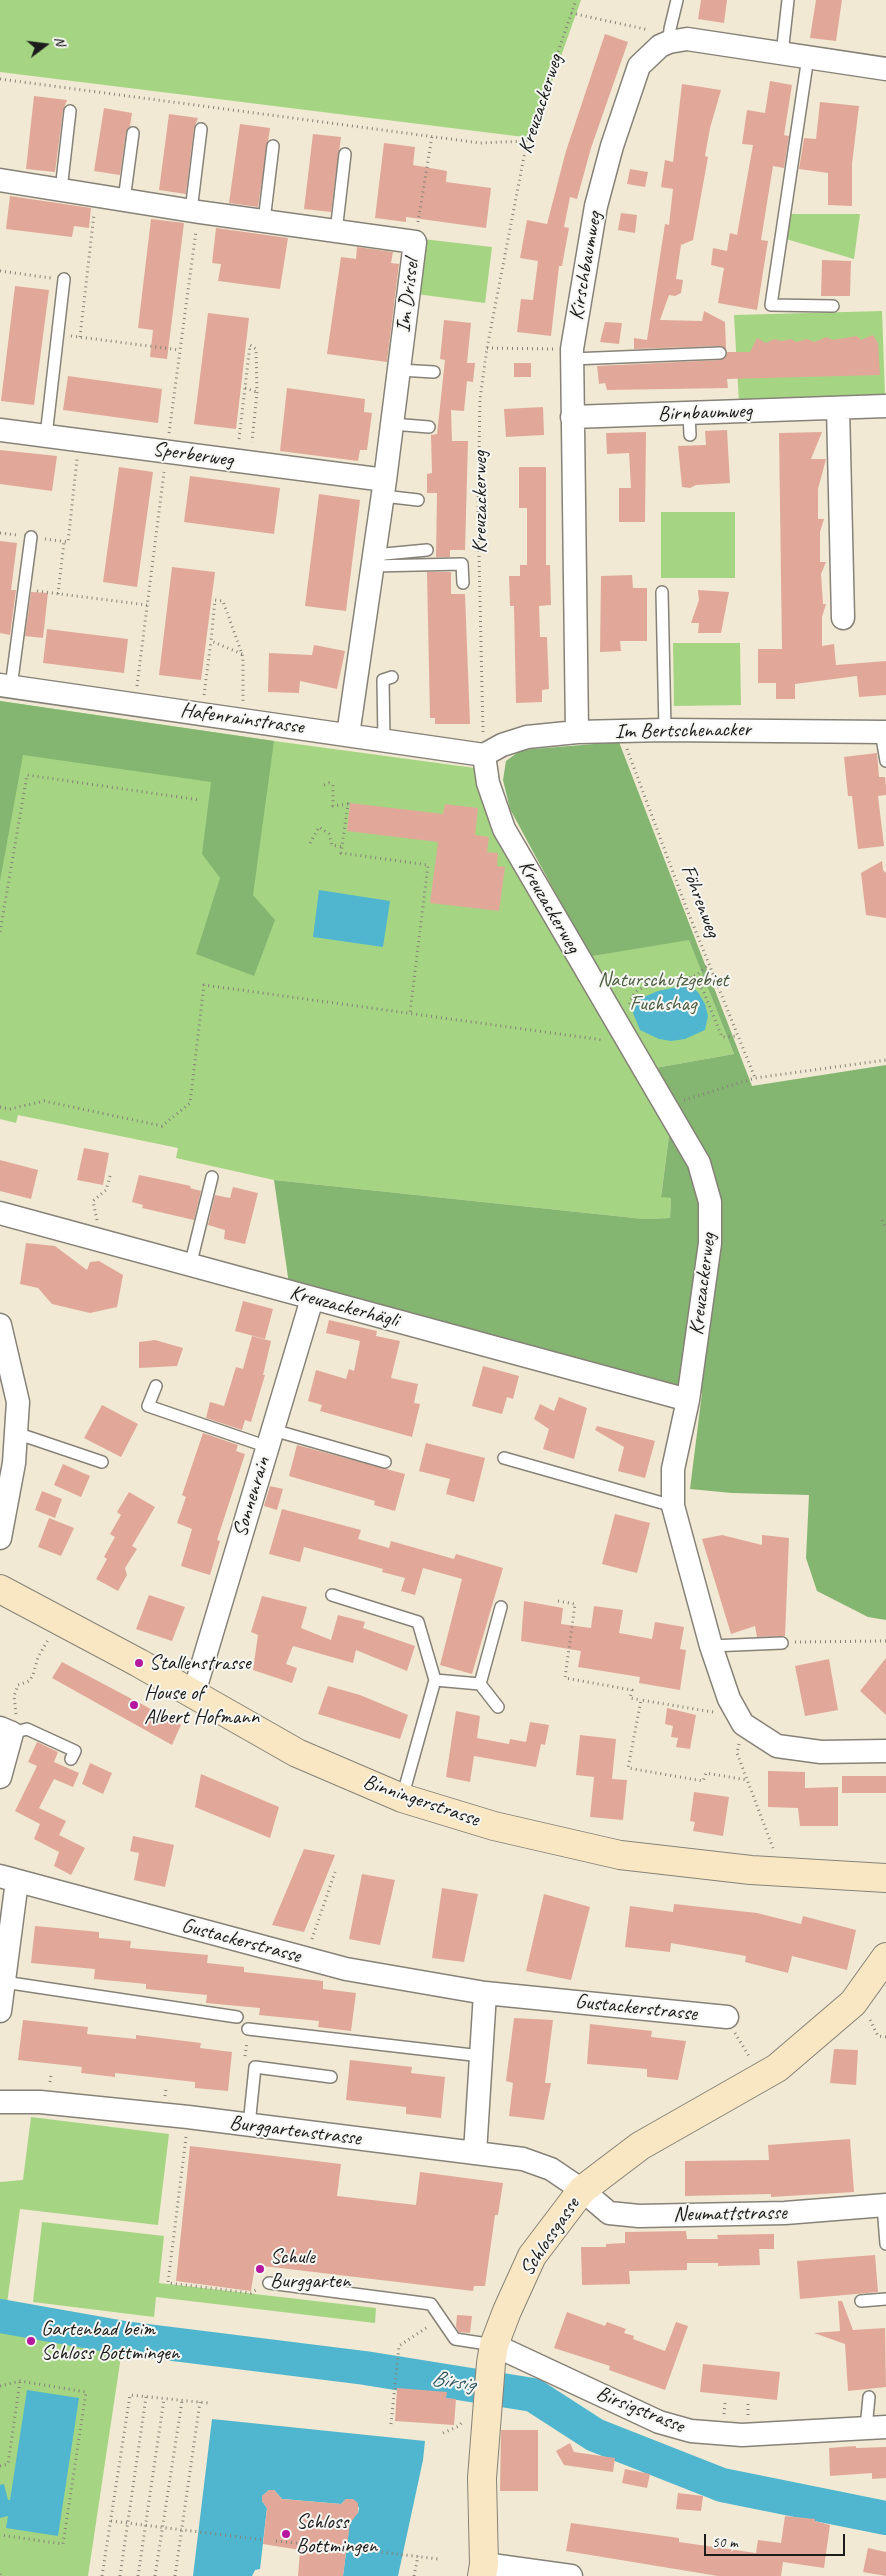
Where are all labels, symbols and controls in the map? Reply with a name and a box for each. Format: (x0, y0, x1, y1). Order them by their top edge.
north arrow (20, 20, 70, 70)
text: N (51, 35, 69, 47)
street label: Kreuzackerweg (513, 51, 569, 157)
street label: Kirschbaumweg (564, 210, 608, 322)
street label: Im Drissel (391, 258, 425, 334)
street label: Birnbaumweg (657, 399, 753, 427)
street label: Sperberweg (151, 437, 235, 473)
street label: Kreuzackerweg (467, 450, 493, 554)
street label: Hafenrainstrasse (179, 698, 305, 740)
street label: Im Bertschenacker (615, 717, 751, 745)
street label: Kreuzackerweg (512, 856, 586, 958)
street label: Föhrenweg (675, 861, 725, 941)
park label: Naturschutzgebiet Fuchshag (598, 967, 728, 1017)
street label: Kreuzackerweg (684, 1231, 722, 1337)
street label: Kreuzackerhägli (287, 1280, 401, 1334)
street label: Sonnenrain (228, 1454, 276, 1540)
place label: Stallenstrasse (149, 1650, 251, 1676)
marker: Stallenstrasse (133, 1657, 145, 1669)
place label: House of Albert Hofmann (144, 1680, 259, 1730)
marker: House of Albert Hofmann (128, 1699, 140, 1711)
street label: Binningerstrasse (360, 1769, 482, 1833)
street label: Gustackerstrasse (179, 1913, 303, 1969)
street label: Gustackerstrasse (574, 1989, 698, 2027)
street label: Burggartenstrasse (228, 2110, 362, 2152)
street label: Schlossgasse (515, 2193, 585, 2281)
street label: Neumattstrasse (673, 2200, 787, 2228)
place label: Schule Burggarten (270, 2244, 350, 2294)
marker: Schule Burggarten (254, 2263, 266, 2275)
place label: Gartenbad beim Schloss Bottmingen (41, 2316, 179, 2366)
marker: Gartenbad beim Schloss Bottmingen (25, 2335, 37, 2347)
water label: Birsig (430, 2366, 476, 2398)
street label: Birsigstrasse (592, 2381, 688, 2439)
place label: Schloss Bottmingen (296, 2509, 377, 2559)
scale bar (706, 2524, 847, 2556)
marker: Schloss Bottmingen (280, 2528, 292, 2540)
text: 50 m (712, 2533, 738, 2552)

